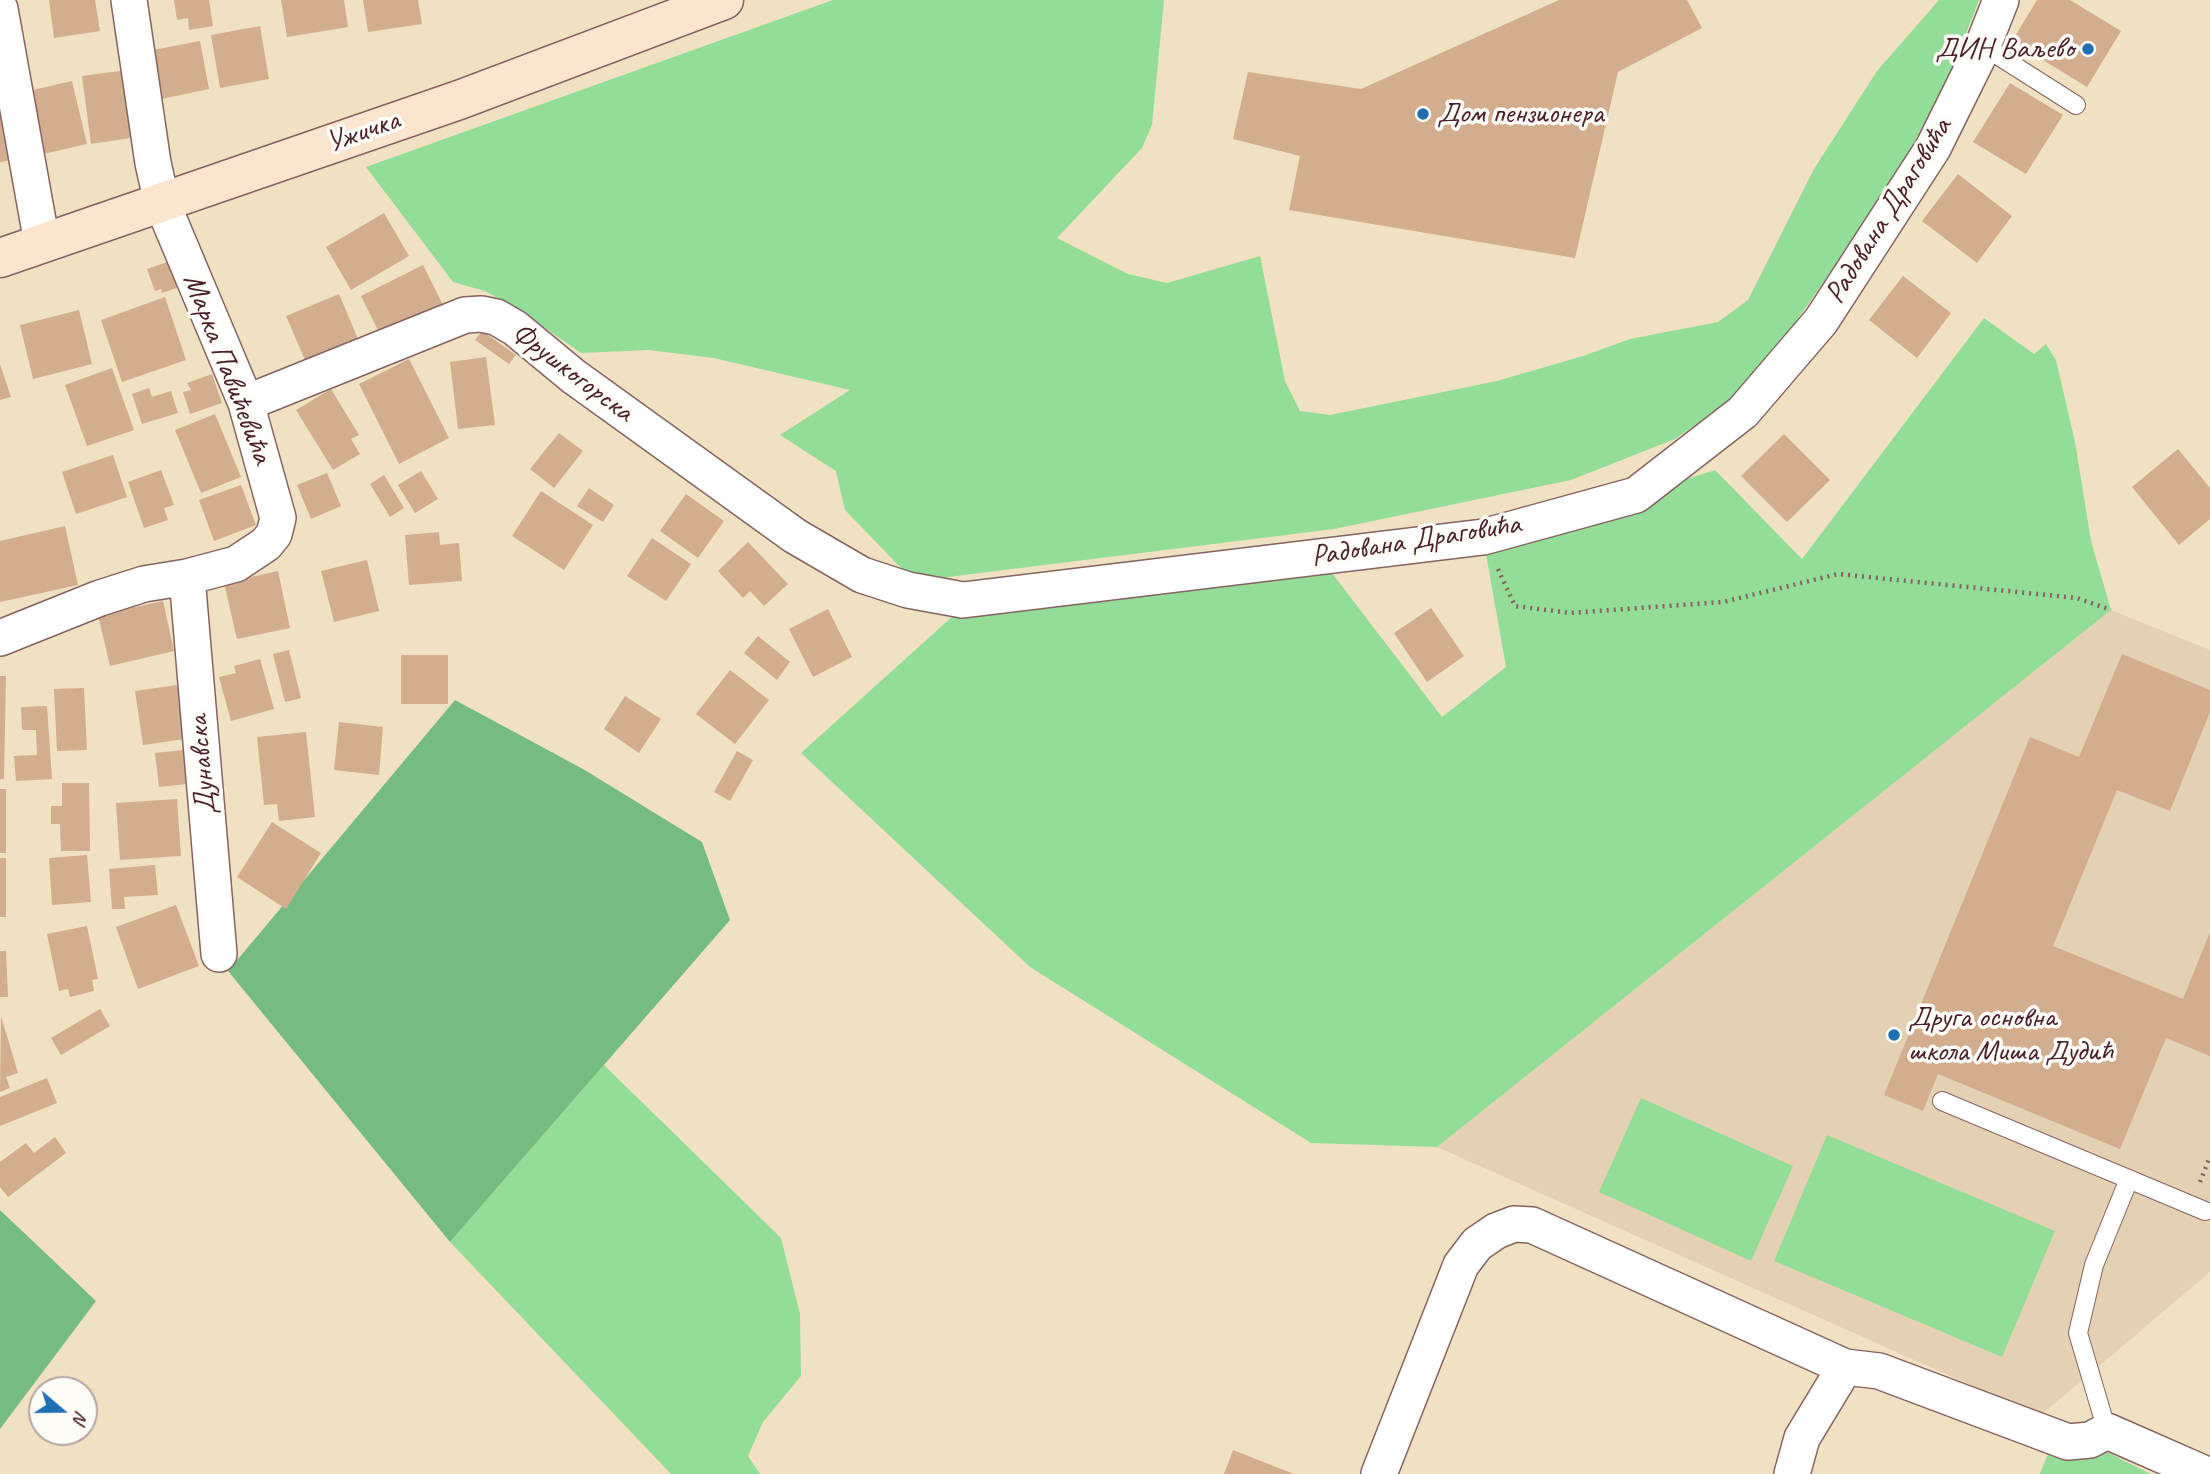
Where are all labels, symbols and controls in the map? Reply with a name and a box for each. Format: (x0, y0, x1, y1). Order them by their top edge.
place label: ДИН Ваљево (1935, 31, 2074, 67)
marker: ДИН Ваљево (2080, 41, 2096, 57)
place label: Дом пензионера (1437, 96, 1603, 132)
street label: Ужичка (322, 103, 404, 161)
marker: Дом пензионера (1415, 106, 1431, 122)
street label: Радована Драговића (1818, 112, 1960, 310)
street label: Марка Павићевића (174, 269, 280, 469)
street label: Фрушкогорска (504, 315, 640, 431)
street label: Радована Драговића (1309, 507, 1523, 575)
street label: Дунавска (181, 714, 225, 816)
place label: Друга основна школа Миша Дудић (1908, 1000, 2113, 1070)
marker: Друга основна школа Миша Дудић (1886, 1027, 1902, 1043)
north arrow (28, 1376, 98, 1446)
text: N (68, 1408, 94, 1427)

